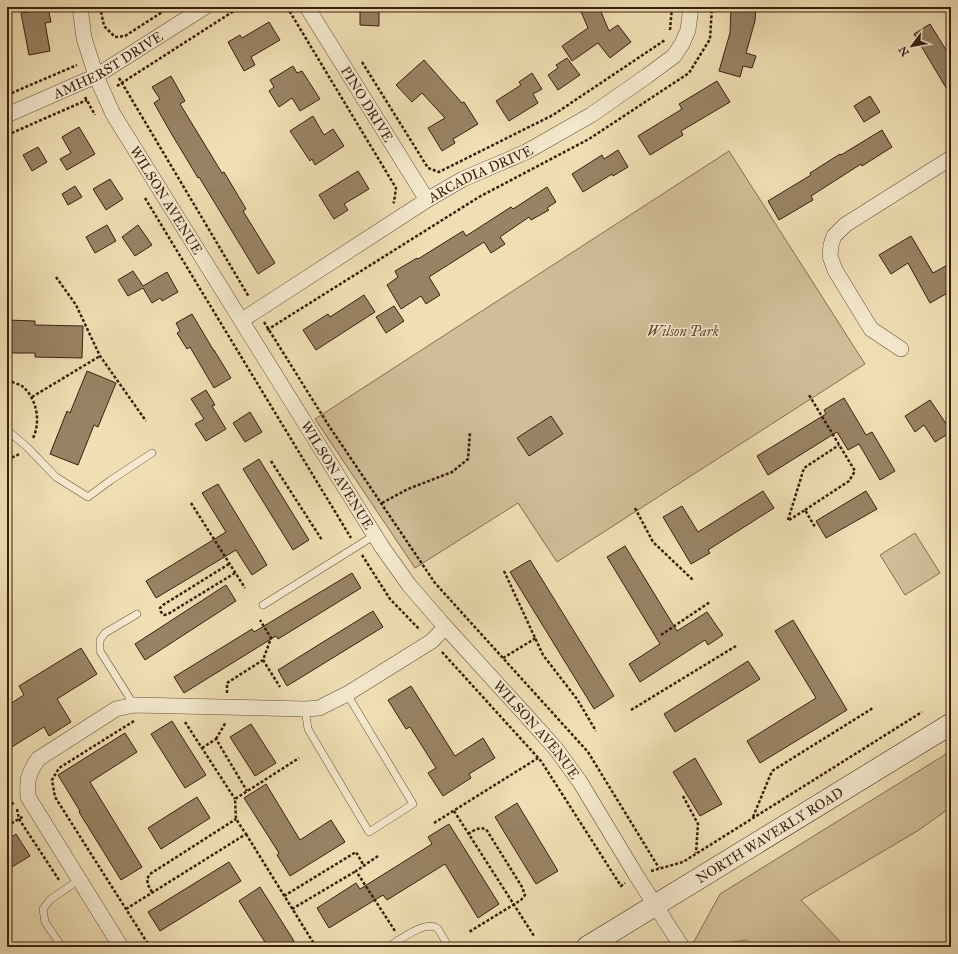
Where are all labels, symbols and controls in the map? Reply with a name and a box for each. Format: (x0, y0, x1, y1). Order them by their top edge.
north arrow (892, 26, 932, 66)
street label: AMHERST DRIVE (50, 28, 166, 103)
text: N (896, 43, 912, 58)
street label: PINO DRIVE (337, 63, 397, 145)
street label: ARCADIA DRIVE (424, 142, 536, 207)
street label: WILSON AVENUE (126, 143, 206, 258)
park label: Wilson Park (647, 323, 720, 340)
street label: WILSON AVENUE (297, 418, 377, 533)
street label: WILSON AVENUE (489, 677, 583, 782)
street label: NORTH WAVERLY ROAD (693, 784, 847, 887)

